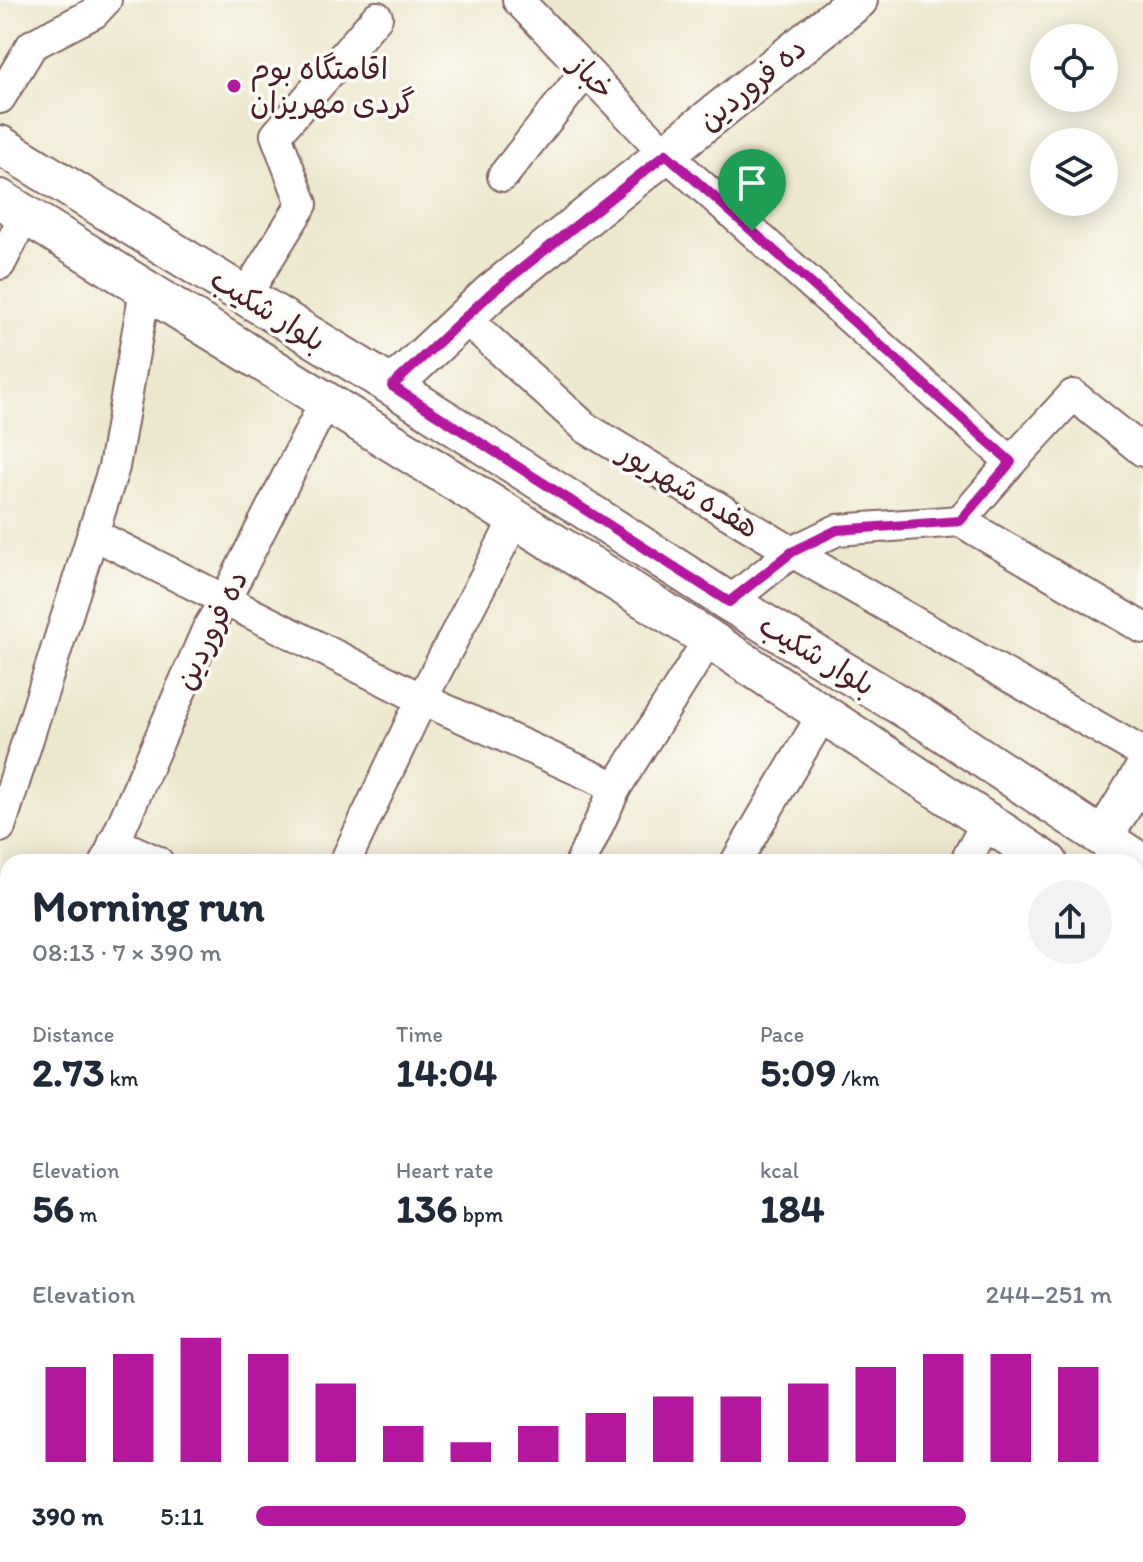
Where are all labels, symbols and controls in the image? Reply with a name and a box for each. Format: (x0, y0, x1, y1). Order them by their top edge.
map controls (1030, 24, 1118, 216)
button: locate (1030, 24, 1118, 112)
street label: ده فروردین (690, 29, 813, 138)
street label: خباز (560, 44, 623, 107)
place label: اقامتگاه بوم گردی مهریزان (250, 50, 415, 121)
marker: اقامتگاه بوم گردی مهریزان (225, 77, 243, 95)
button: layers (1030, 128, 1118, 216)
pin (718, 149, 786, 231)
icon: arrive (730, 161, 774, 205)
street label: بلوار شکیب (204, 260, 333, 359)
street label: هفده شهریور (610, 432, 766, 546)
street label: ده فروردین (166, 564, 255, 696)
street label: بلوار شکیب (753, 606, 882, 704)
text: Morning run (32, 879, 265, 932)
button: share (1028, 880, 1112, 964)
text: 08:13 · 7 × 390 m (32, 936, 222, 968)
text: Distance (32, 1021, 114, 1048)
text: Time (396, 1021, 443, 1048)
text: Pace (760, 1021, 804, 1048)
text: 2.73 (32, 1048, 105, 1096)
text: 14:04 (396, 1048, 497, 1096)
text: 5:09 (760, 1048, 836, 1096)
text: km (105, 1065, 139, 1092)
text: /km (836, 1065, 880, 1092)
text: Elevation (32, 1157, 119, 1184)
text: Heart rate (396, 1157, 493, 1184)
text: kcal (760, 1157, 799, 1184)
text: 56 (32, 1184, 74, 1232)
text: 136 (396, 1184, 458, 1232)
text: 184 (760, 1184, 825, 1232)
text: m (74, 1201, 98, 1228)
text: bpm (458, 1201, 503, 1228)
text: Elevation (32, 1278, 135, 1310)
text: 244–251 m (985, 1278, 1112, 1310)
text: 390 m (32, 1500, 104, 1532)
text: 5:11 (160, 1500, 204, 1532)

